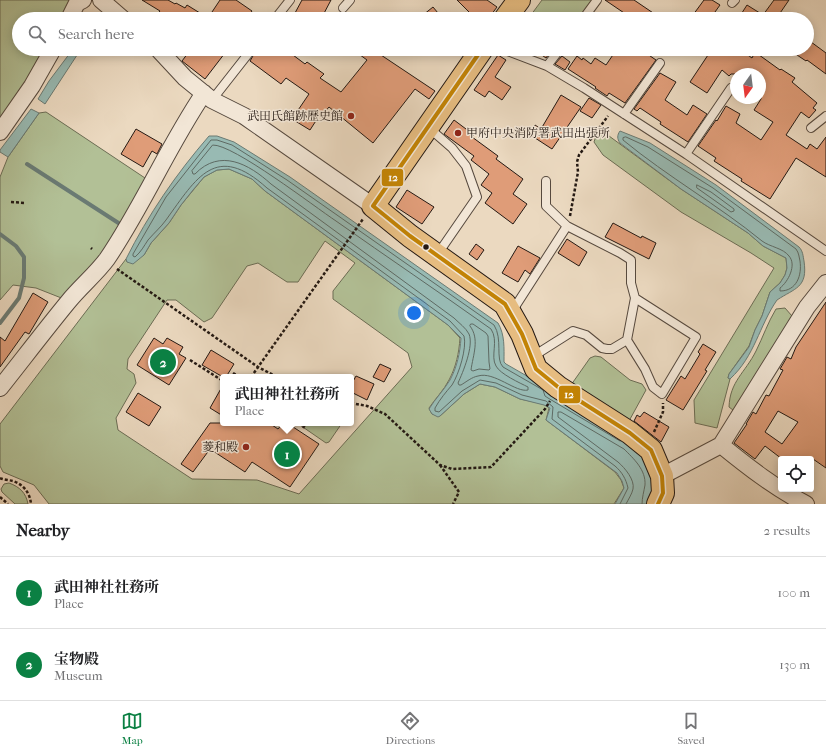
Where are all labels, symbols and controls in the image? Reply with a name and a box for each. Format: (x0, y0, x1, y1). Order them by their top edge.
search box (12, 12, 814, 56)
icon: search (26, 23, 48, 45)
text: Search here (58, 25, 134, 43)
north arrow (730, 68, 766, 104)
place label: 武田氏館跡歴史館 (247, 109, 343, 123)
marker: 武田氏館跡歴史館 (346, 111, 356, 121)
place label: 甲府中央消防署武田出張所 (466, 126, 610, 140)
marker: 甲府中央消防署武田出張所 (453, 128, 463, 138)
line badge: 12 (381, 168, 404, 187)
text: 12 (388, 171, 398, 184)
unlabelled marker (421, 242, 431, 252)
your location (404, 303, 424, 323)
pin: 2 (150, 347, 176, 377)
popup (220, 374, 354, 426)
text: 武田神社社務所 (234, 385, 340, 403)
line badge: 12 (558, 385, 581, 404)
text: 12 (564, 388, 574, 401)
text: Place (234, 403, 264, 418)
pin: 1 (274, 439, 300, 469)
place label: 菱和殿 (202, 440, 238, 454)
marker: 菱和殿 (241, 442, 251, 452)
map controls (778, 456, 814, 492)
button: locate (778, 456, 814, 492)
text: Nearby (16, 520, 70, 540)
text: 2 results (764, 523, 810, 538)
text: 武田神社社務所 (54, 578, 159, 596)
text: 1 (27, 585, 31, 600)
text: 100 m (777, 585, 810, 600)
text: Place (54, 596, 84, 611)
text: 宝物殿 (54, 650, 99, 668)
text: 2 (26, 657, 32, 672)
text: 130 m (779, 657, 810, 672)
text: Museum (54, 668, 102, 683)
tab: Map (121, 710, 143, 747)
tab: Directions (386, 710, 435, 747)
tab: Saved (677, 710, 705, 747)

